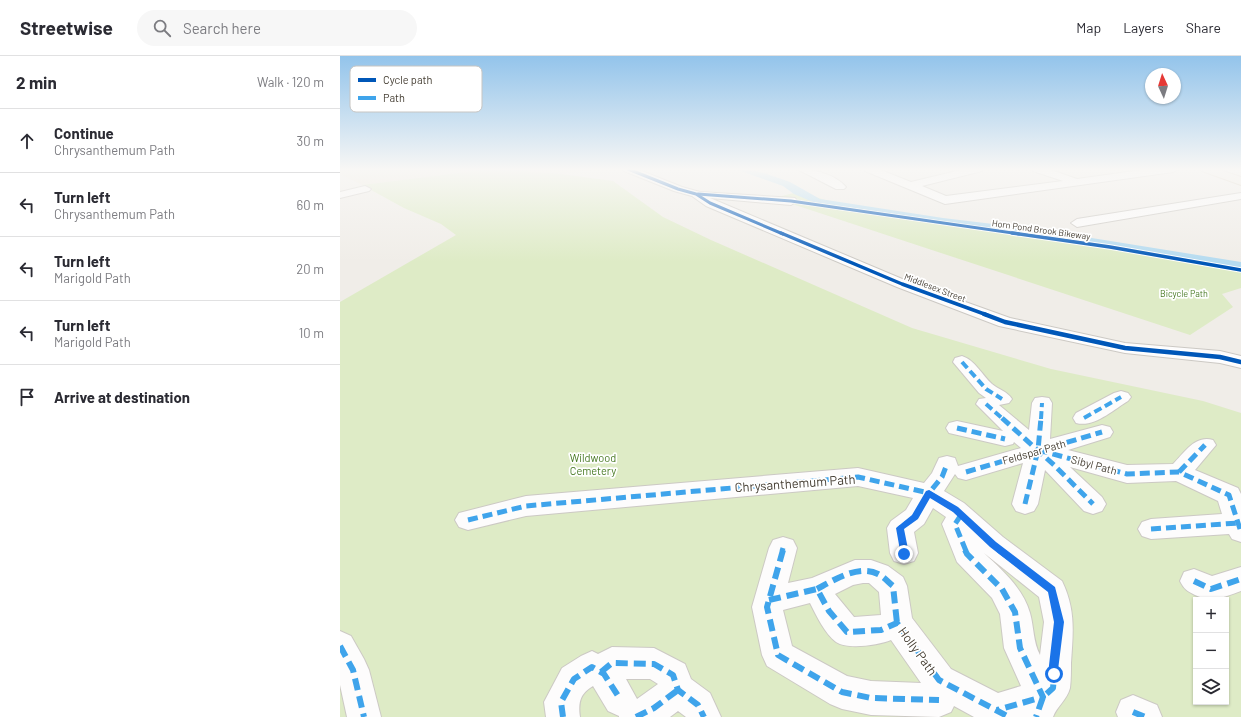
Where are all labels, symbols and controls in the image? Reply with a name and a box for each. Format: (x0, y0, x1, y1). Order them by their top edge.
search box (137, 10, 417, 46)
text: Streetwise (20, 16, 113, 39)
icon: search (151, 17, 173, 39)
text: Search here (183, 19, 261, 37)
text: Map (1076, 19, 1101, 36)
text: Layers (1123, 19, 1164, 36)
text: Share (1186, 19, 1221, 36)
legend (350, 66, 482, 112)
north arrow (1145, 68, 1181, 104)
text: 2 min (16, 72, 57, 92)
text: Cycle path (383, 73, 433, 86)
text: Walk · 120 m (257, 74, 324, 90)
text: Path (383, 91, 405, 104)
text: Continue (54, 124, 114, 142)
icon: ahead (16, 130, 38, 152)
text: 30 m (297, 133, 324, 149)
text: Chrysanthemum Path (54, 142, 175, 158)
text: Turn left (54, 188, 110, 206)
icon: left (16, 194, 38, 216)
text: 60 m (297, 197, 324, 213)
text: Chrysanthemum Path (54, 206, 175, 222)
street label: Horn Pond Brook Bikeway (991, 217, 1091, 242)
text: Turn left (54, 252, 110, 270)
icon: left (16, 258, 38, 280)
text: 20 m (296, 261, 324, 277)
text: Marigold Path (54, 270, 131, 286)
street label: Middlesex Street (903, 271, 967, 304)
park label: Bicycle Path (1160, 288, 1208, 299)
text: Turn left (54, 316, 110, 334)
icon: left (16, 322, 38, 344)
text: 10 m (299, 325, 324, 341)
text: Marigold Path (54, 334, 131, 350)
icon: arrive (16, 386, 38, 408)
text: Arrive at destination (54, 388, 190, 406)
street label: Feldspar Path (1001, 436, 1067, 467)
park label: Wildwood Cemetery (570, 451, 616, 477)
street label: Sibyl Path (1070, 452, 1119, 477)
street label: Chrysanthemum Path (734, 471, 856, 495)
route end (895, 545, 913, 563)
map controls (1193, 597, 1229, 705)
button: + (1193, 597, 1229, 633)
street label: Holly Path (895, 624, 941, 678)
button: − (1193, 633, 1229, 669)
route start (1045, 665, 1063, 683)
button: layers (1193, 669, 1229, 705)

